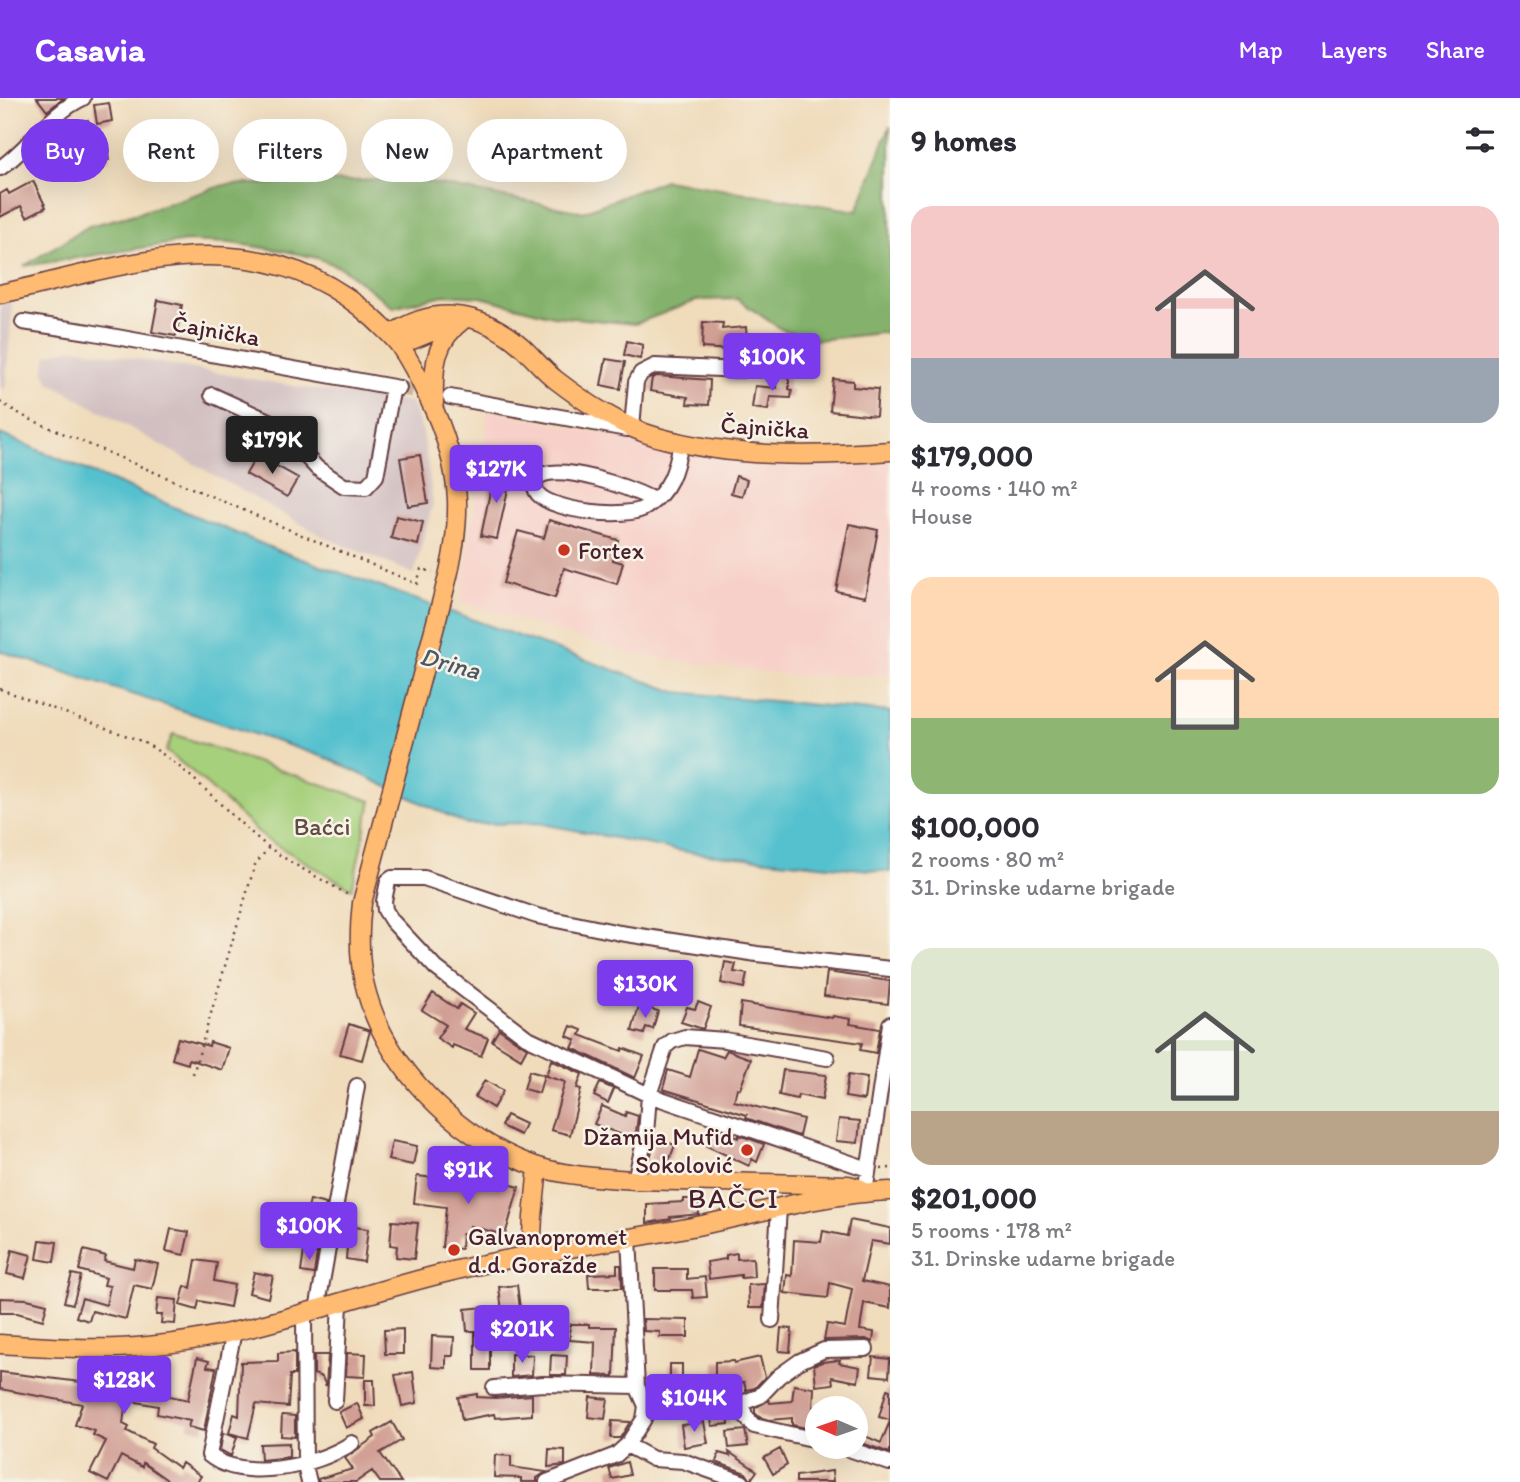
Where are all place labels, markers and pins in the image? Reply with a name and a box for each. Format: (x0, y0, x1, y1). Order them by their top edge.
pin: $100K (723, 334, 821, 393)
pin: $179K (223, 416, 321, 476)
pin: $127K (447, 446, 545, 505)
place label: Fortex (578, 536, 644, 565)
marker: Fortex (556, 542, 572, 558)
pin: $130K (596, 960, 694, 1020)
place label: Džamija Mufid Sokolović (583, 1122, 733, 1179)
marker: Džamija Mufid Sokolović (739, 1142, 755, 1158)
pin: $91K (427, 1146, 509, 1206)
pin: $100K (260, 1202, 358, 1262)
place label: Galvanopromet d.d. Goražde (468, 1222, 627, 1279)
marker: Galvanopromet d.d. Goražde (446, 1242, 462, 1258)
pin: $201K (473, 1306, 571, 1365)
pin: $128K (75, 1356, 173, 1416)
pin: $104K (645, 1374, 743, 1434)

